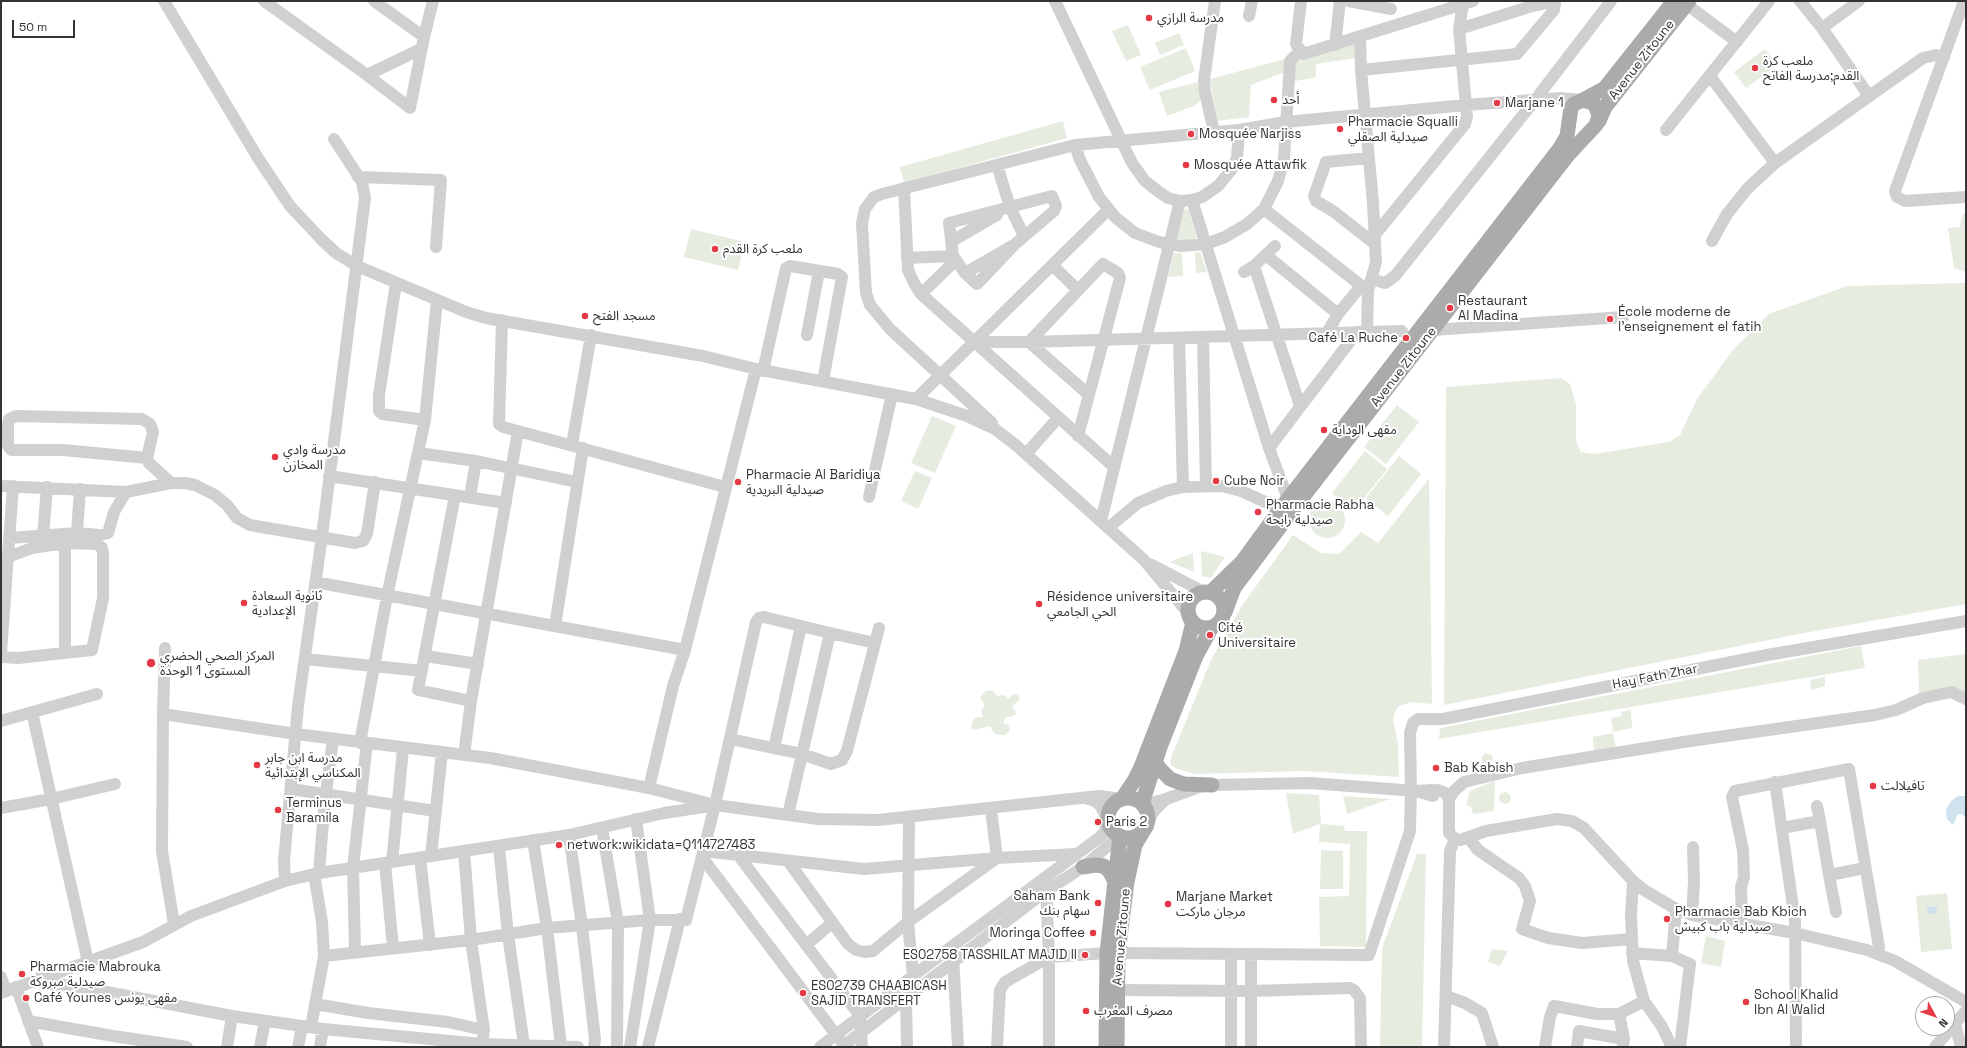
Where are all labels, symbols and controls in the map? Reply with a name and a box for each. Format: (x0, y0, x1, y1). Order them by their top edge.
place label: مدرسة الرازي (1157, 10, 1224, 26)
scale bar (14, 12, 77, 38)
marker: مدرسة الرازي (1144, 13, 1154, 23)
street label: Avenue Zitoune (1606, 17, 1678, 103)
text: 50 m (19, 19, 47, 35)
place label: ملعب كرة القدم;مدرسة الفاتح (1763, 53, 1859, 84)
marker: ملعب كرة القدم;مدرسة الفاتح (1750, 63, 1760, 73)
place label: أحد (1282, 92, 1300, 108)
marker: أحد (1269, 95, 1279, 105)
place label: Marjane 1 (1505, 95, 1564, 111)
marker: Marjane 1 (1492, 98, 1502, 108)
place label: Pharmacie Squalli صيدلية الصقلي (1348, 114, 1458, 145)
marker: Pharmacie Squalli صيدلية الصقلي (1335, 124, 1345, 134)
place label: Mosquée Narjiss (1199, 126, 1301, 142)
marker: Mosquée Narjiss (1186, 129, 1196, 139)
place label: Mosquée Attawfik (1194, 157, 1307, 173)
marker: Mosquée Attawfik (1181, 160, 1191, 170)
place label: ملعب كرة القدم (723, 241, 803, 257)
marker: ملعب كرة القدم (710, 244, 720, 254)
place label: Restaurant Al Madina (1458, 293, 1528, 324)
marker: Restaurant Al Madina (1445, 303, 1455, 313)
place label: École moderne de l'enseignement el fatih (1618, 304, 1761, 335)
place label: مسجد الفتح (593, 308, 656, 324)
marker: مسجد الفتح (580, 311, 590, 321)
marker: École moderne de l'enseignement el fatih (1605, 314, 1615, 324)
street label: Avenue Zitoune (1368, 324, 1440, 410)
place label: Café La Ruche (1309, 330, 1398, 346)
marker: Café La Ruche (1401, 333, 1411, 343)
place label: مقهى الوداية (1332, 422, 1397, 438)
marker: مقهى الوداية (1319, 425, 1329, 435)
place label: مدرسة وادي المخازن (283, 442, 346, 473)
marker: مدرسة وادي المخازن (270, 452, 280, 462)
place label: Pharmacie Al Baridiya صيدلية البريدية (746, 467, 880, 498)
place label: Cube Noir (1224, 473, 1284, 489)
marker: Cube Noir (1211, 476, 1221, 486)
marker: Pharmacie Al Baridiya صيدلية البريدية (733, 477, 743, 487)
place label: Pharmacie Rabha صيدلية رابحة (1266, 497, 1374, 528)
marker: Pharmacie Rabha صيدلية رابحة (1253, 507, 1263, 517)
place label: ثانوية السعادة الإعدادية (252, 588, 322, 619)
place label: Résidence universitaire الحي الجامعي (1047, 589, 1193, 620)
marker: ثانوية السعادة الإعدادية (239, 598, 249, 608)
marker: Résidence universitaire الحي الجامعي (1034, 599, 1044, 609)
place label: Cité Universitaire (1218, 620, 1296, 651)
marker: Cité Universitaire (1205, 630, 1215, 640)
place label: المركز الصحي الحضري المستوى 1 الوحدة (160, 648, 275, 679)
marker: المركز الصحي الحضري المستوى 1 الوحدة (145, 657, 157, 669)
street label: Hay Fath Zhar (1611, 661, 1699, 693)
place label: مدرسة ابن جابر المكناسي الإبتدائية (265, 750, 361, 781)
marker: مدرسة ابن جابر المكناسي الإبتدائية (252, 760, 262, 770)
place label: Bab Kabish (1444, 760, 1514, 776)
marker: Bab Kabish (1431, 763, 1441, 773)
place label: تافيلالت (1881, 778, 1925, 794)
marker: تافيلالت (1868, 781, 1878, 791)
place label: Terminus Baramila (286, 795, 342, 826)
marker: Terminus Baramila (273, 805, 283, 815)
place label: Paris 2 (1106, 814, 1147, 830)
marker: Paris 2 (1093, 817, 1103, 827)
place label: network:wikidata=Q114727483 (567, 837, 755, 853)
marker: network:wikidata=Q114727483 (554, 840, 564, 850)
place label: Saham Bank سهام بنك (1014, 888, 1090, 919)
street label: Avenue Zitoune (1110, 888, 1134, 986)
place label: Marjane Market مرجان ماركت (1176, 889, 1273, 920)
marker: Saham Bank سهام بنك (1093, 898, 1103, 908)
marker: Marjane Market مرجان ماركت (1163, 899, 1173, 909)
place label: Pharmacie Bab Kbich صيدلية باب كبيش (1675, 904, 1807, 935)
marker: Pharmacie Bab Kbich صيدلية باب كبيش (1662, 914, 1672, 924)
place label: Moringa Coffee (989, 925, 1085, 941)
marker: Moringa Coffee (1088, 928, 1098, 938)
place label: ES02758 TASSHILAT MAJID II (903, 947, 1077, 963)
marker: ES02758 TASSHILAT MAJID II (1080, 950, 1090, 960)
place label: Pharmacie Mabrouka صيدلية مبروكة (30, 959, 161, 990)
marker: Pharmacie Mabrouka صيدلية مبروكة (17, 969, 27, 979)
place label: ES02739 CHAABICASH SAJID TRANSFERT (811, 978, 947, 1009)
place label: School Khalid Ibn Al Walid (1754, 987, 1838, 1018)
marker: ES02739 CHAABICASH SAJID TRANSFERT (798, 988, 808, 998)
place label: Café Younes مقهى يونس (34, 990, 177, 1006)
marker: Café Younes مقهى يونس (21, 993, 31, 1003)
north arrow (1915, 996, 1955, 1036)
marker: School Khalid Ibn Al Walid (1741, 997, 1751, 1007)
place label: مصرف المغرب (1094, 1003, 1173, 1019)
marker: مصرف المغرب (1081, 1006, 1091, 1016)
text: N (1936, 1016, 1951, 1030)

